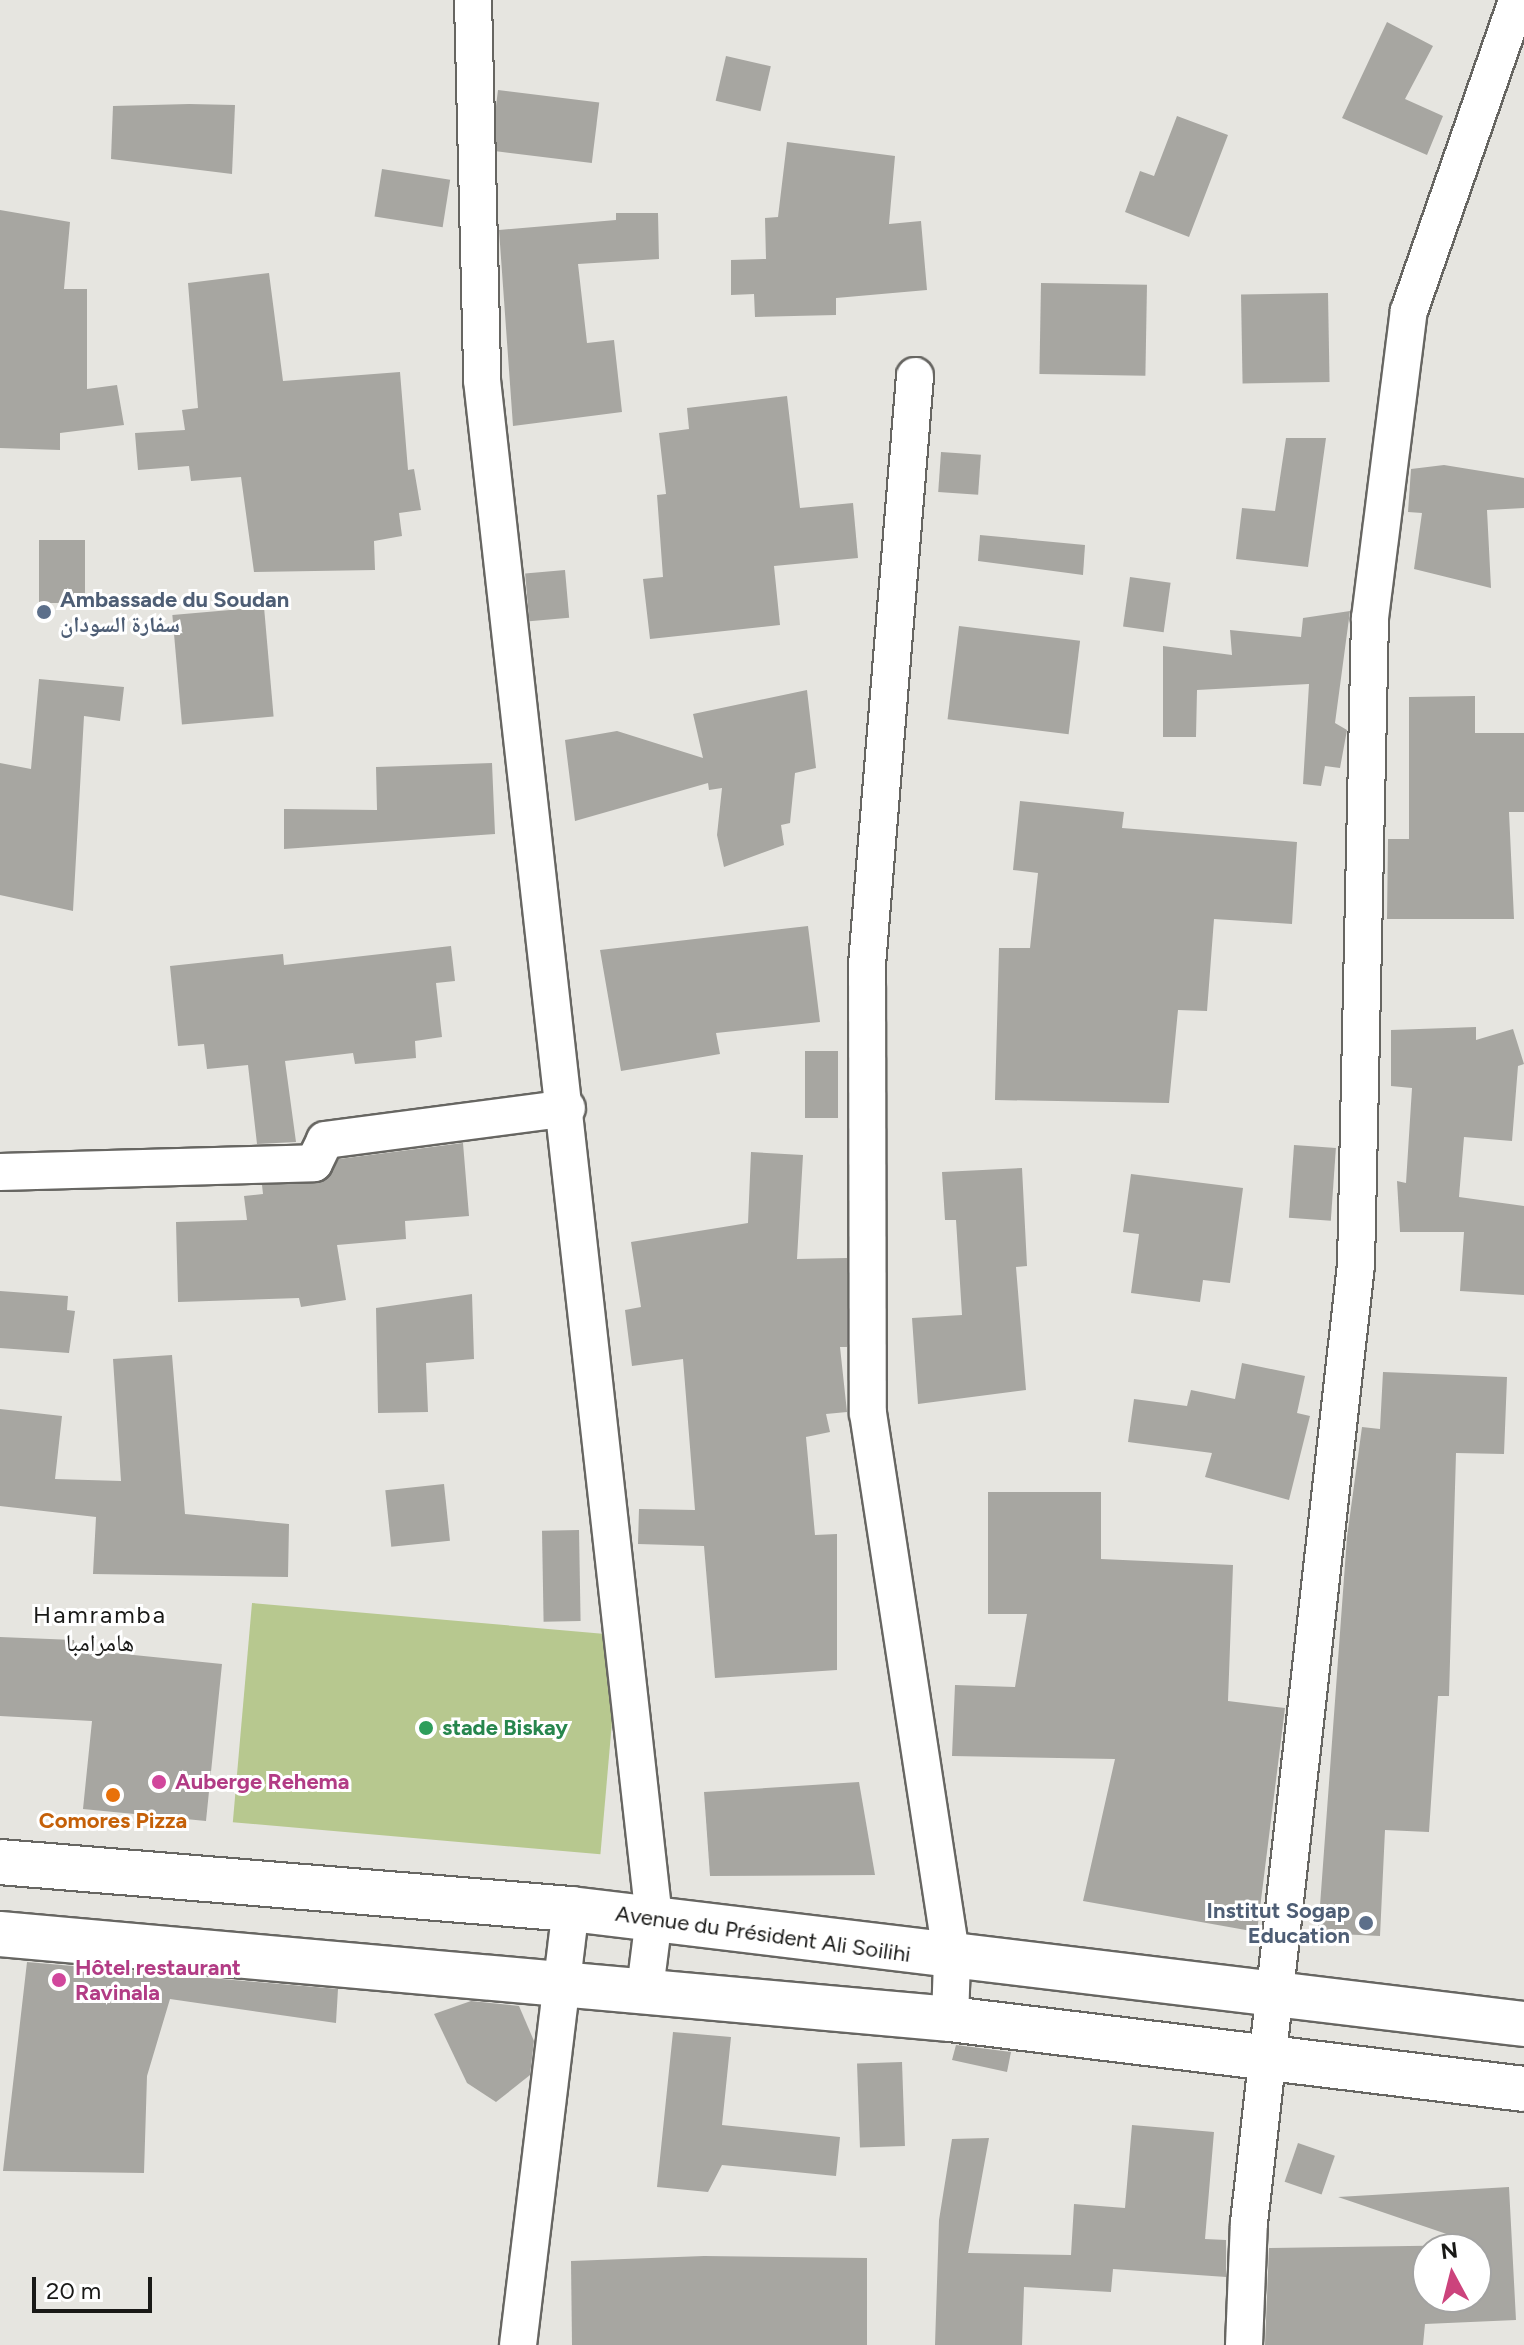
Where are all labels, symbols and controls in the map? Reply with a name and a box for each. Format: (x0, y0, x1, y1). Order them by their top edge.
place label: Ambassade du Soudan سفارة السودان (60, 586, 289, 638)
marker: Ambassade du Soudan سفارة السودان (35, 603, 53, 621)
district label: Hamramba هامرامبا (33, 1601, 167, 1657)
place label: stade Biskay (442, 1715, 568, 1741)
marker: stade Biskay (417, 1719, 435, 1737)
place label: Auberge Rehema (175, 1769, 350, 1795)
marker: Auberge Rehema (150, 1773, 168, 1791)
marker: Comores Pizza (104, 1786, 122, 1804)
place label: Comores Pizza (39, 1808, 187, 1834)
place label: Institut Sogap Education (1207, 1897, 1350, 1948)
street label: Avenue du Président Ali Soilihi (614, 1900, 912, 1968)
marker: Institut Sogap Education (1357, 1914, 1375, 1932)
place label: Hôtel restaurant Ravinala (75, 1954, 241, 2006)
marker: Hôtel restaurant Ravinala (50, 1971, 68, 1989)
north arrow (1412, 2233, 1492, 2313)
text: N (1439, 2236, 1459, 2265)
scale bar (36, 2261, 156, 2311)
text: 20 m (46, 2276, 101, 2305)

